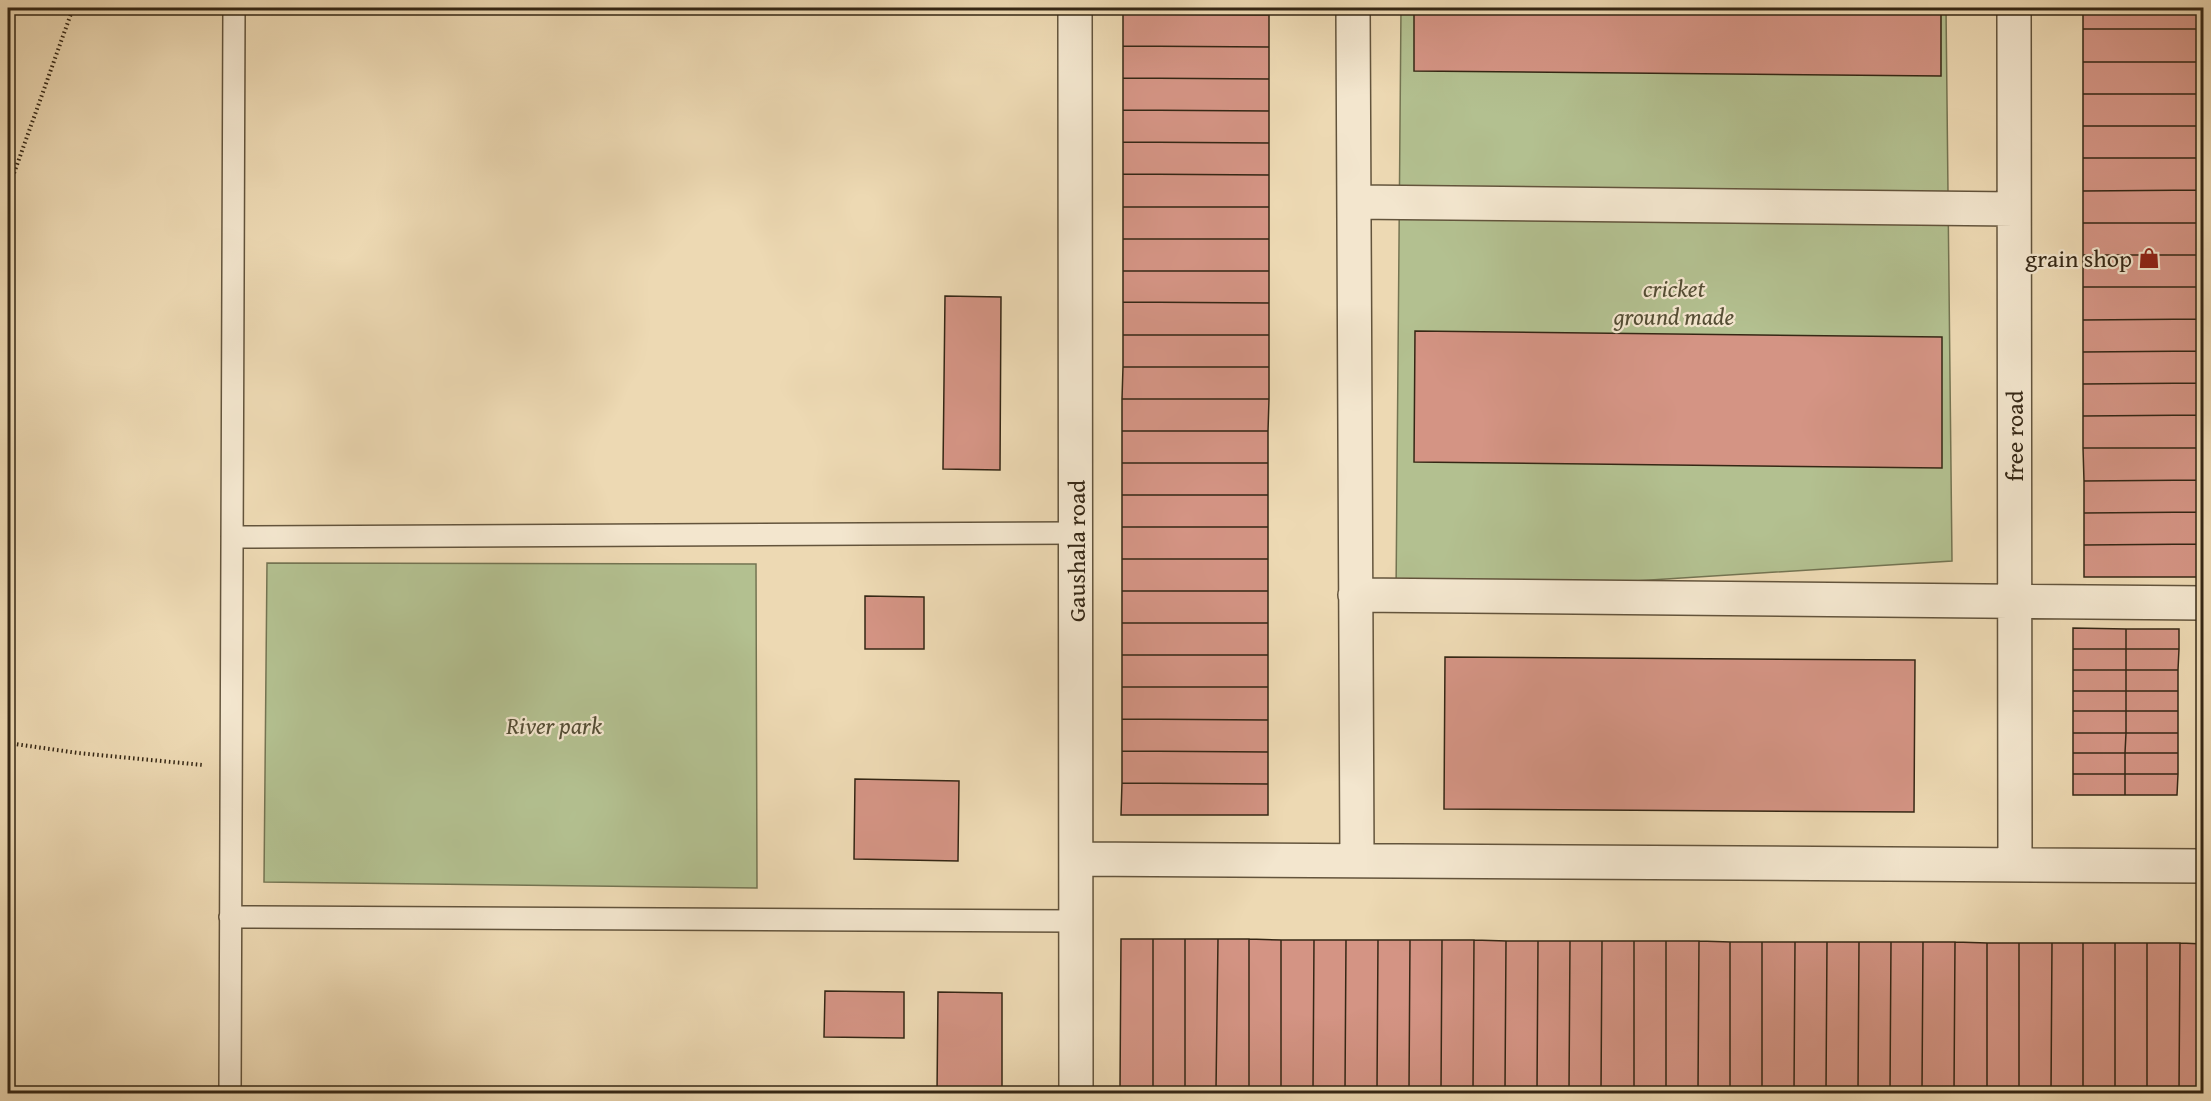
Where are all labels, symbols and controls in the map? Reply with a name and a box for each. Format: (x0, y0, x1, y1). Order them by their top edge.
place label: grain shop (2025, 241, 2132, 276)
shop icon: grain shop (2137, 246, 2161, 270)
park label: cricket ground made (1613, 271, 1735, 334)
street label: free road (1997, 390, 2032, 481)
street label: Gaushala road (1059, 480, 1094, 622)
park label: River park (505, 708, 602, 743)

